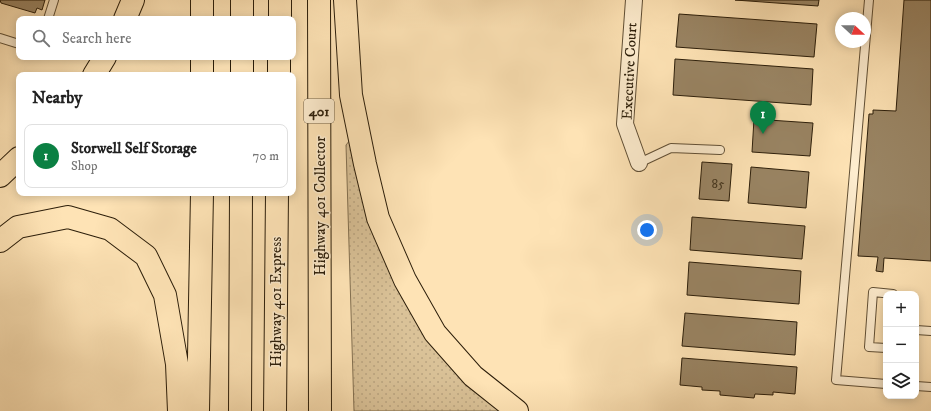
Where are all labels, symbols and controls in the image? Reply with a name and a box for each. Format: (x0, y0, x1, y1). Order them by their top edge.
north arrow (835, 12, 871, 48)
search box (16, 16, 296, 60)
street label: Executive Court (617, 22, 642, 120)
icon: search (30, 27, 52, 49)
text: Search here (62, 29, 131, 48)
text: Nearby (32, 87, 82, 109)
road number: 401 (304, 99, 334, 123)
pin: 1 (750, 101, 776, 134)
street label: Highway 401 Collector (311, 136, 330, 276)
text: Storwell Self Storage (71, 139, 197, 158)
text: 1 (44, 148, 48, 164)
text: 70 m (253, 148, 279, 164)
text: Shop (71, 158, 97, 174)
house number: 85 (712, 176, 725, 192)
your location (637, 220, 657, 240)
street label: Highway 401 Express (267, 237, 286, 367)
map controls (883, 291, 919, 399)
button: + (883, 291, 919, 327)
button: − (883, 327, 919, 363)
button: layers (883, 363, 919, 399)

